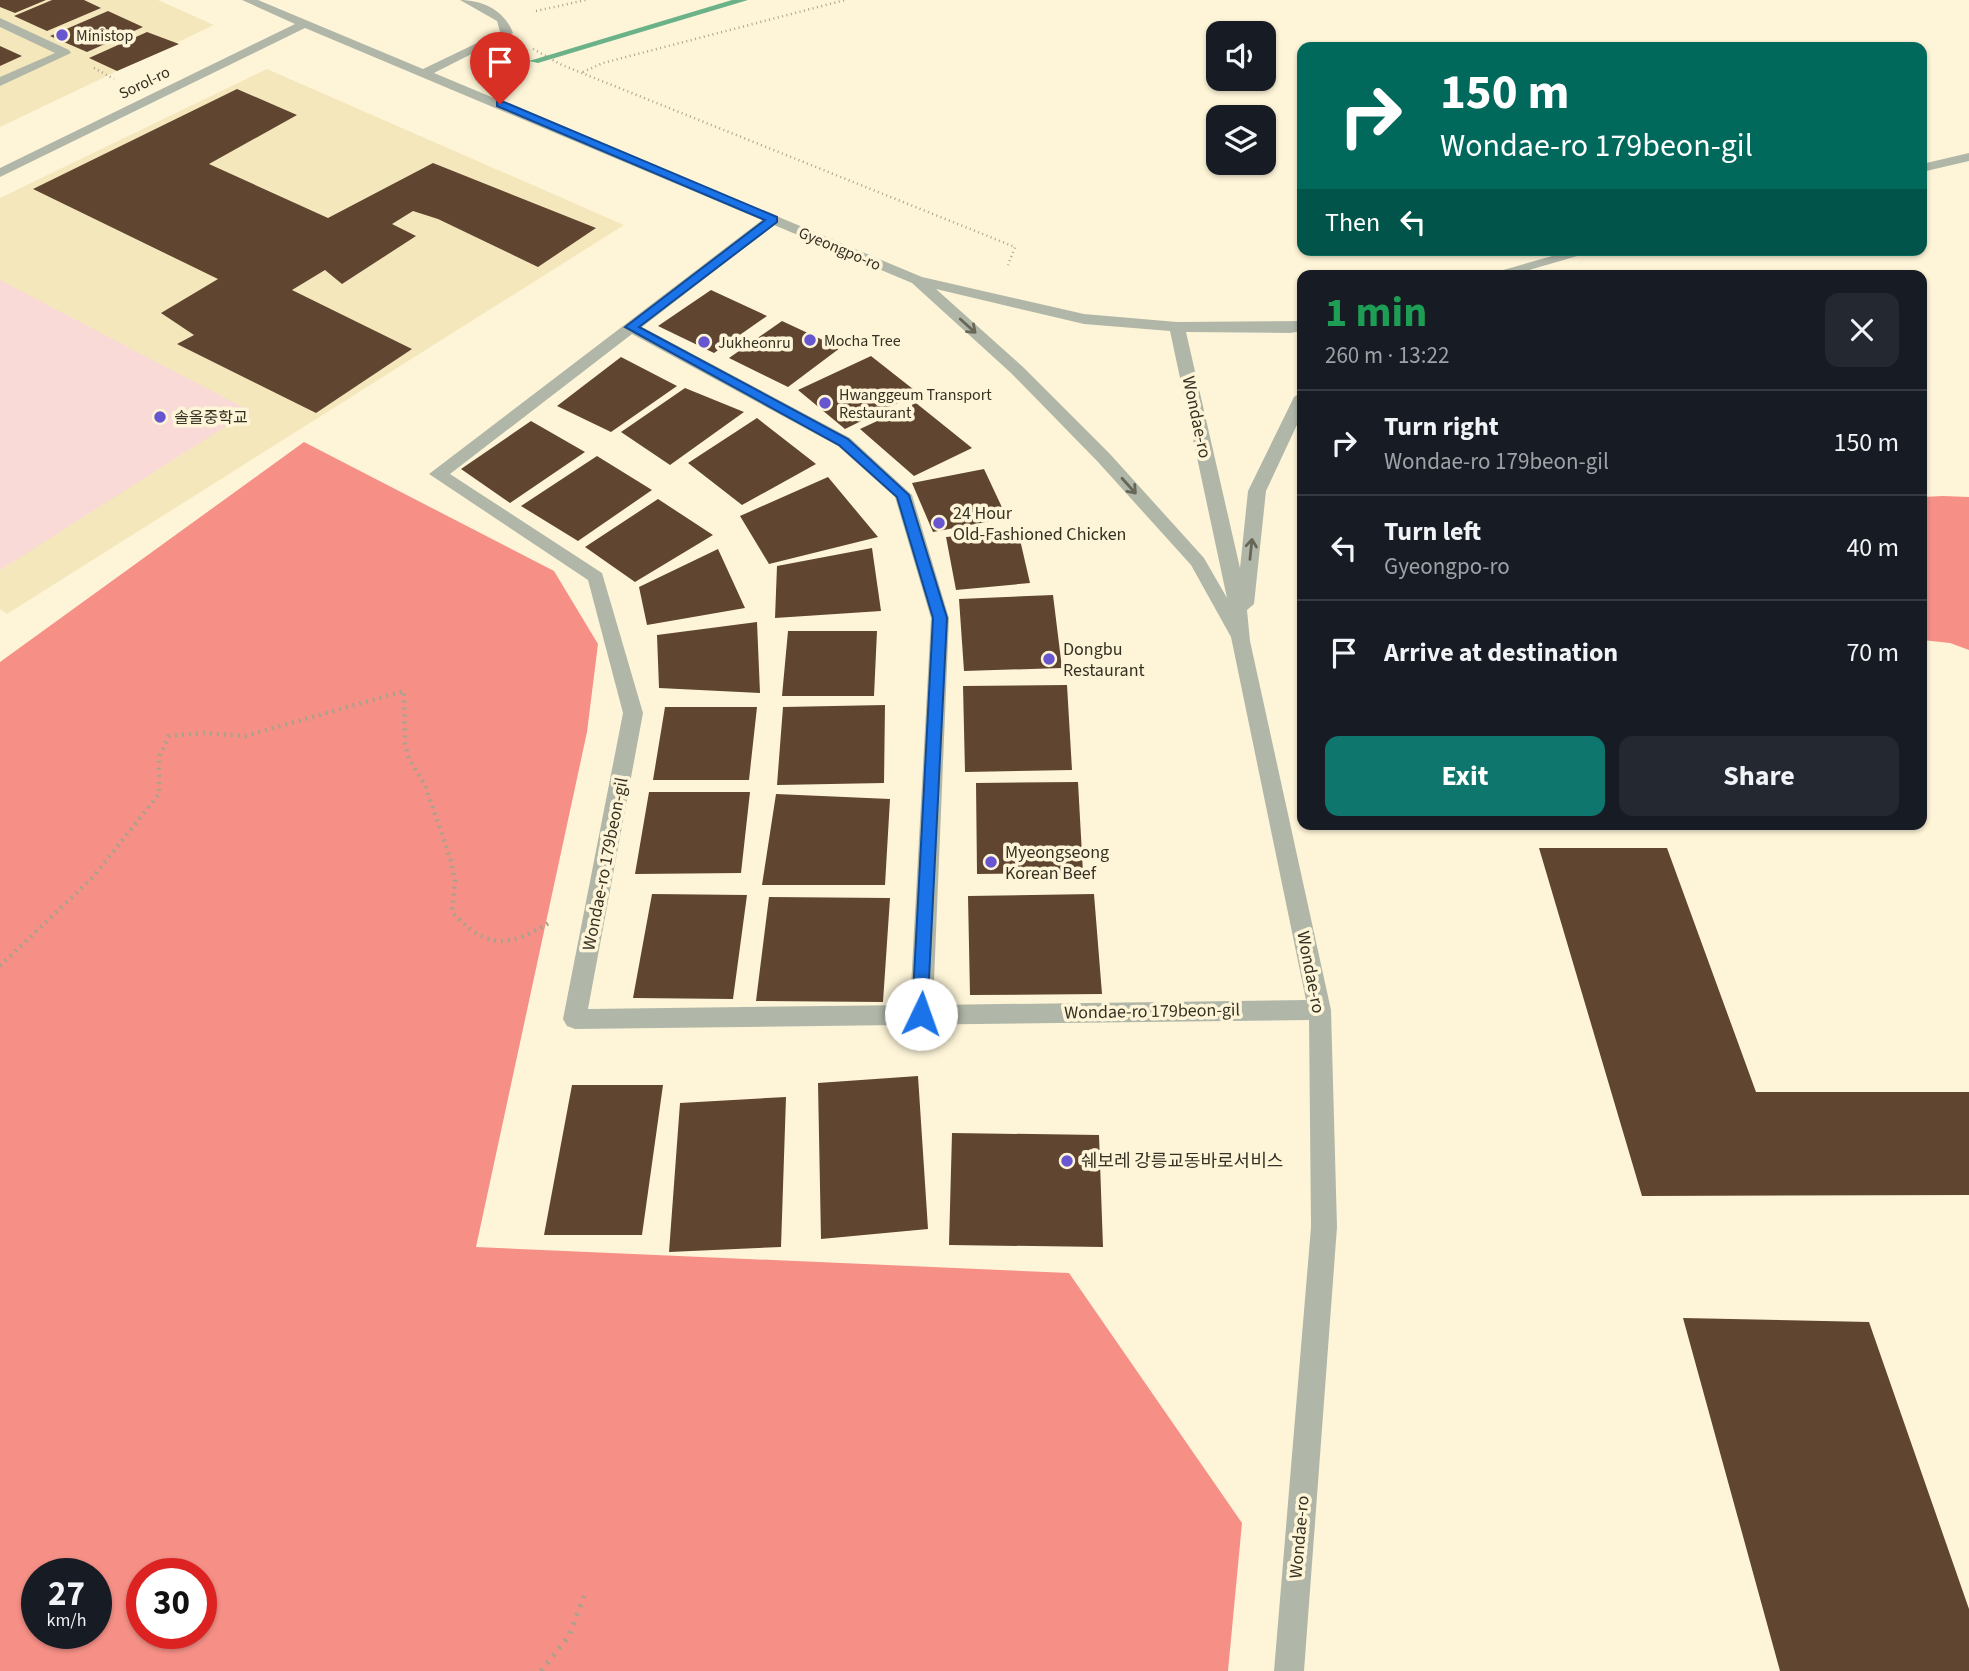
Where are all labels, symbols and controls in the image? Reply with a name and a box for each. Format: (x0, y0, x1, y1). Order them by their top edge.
map controls (1206, 21, 1276, 175)
button: sound (1206, 21, 1276, 91)
place label: Ministop (76, 25, 134, 47)
marker: Ministop (54, 27, 70, 43)
pin (470, 32, 530, 104)
icon: arrive (481, 43, 519, 81)
text: 150 m (1440, 58, 1569, 128)
street label: Sorol-ro (115, 61, 174, 105)
icon: right (1325, 70, 1416, 161)
button: layers (1206, 105, 1276, 175)
text: Wondae-ro 179beon-gil (1440, 123, 1753, 169)
icon: left (1394, 203, 1432, 241)
text: Then (1325, 204, 1380, 241)
street label: Gyeongpo-ro (795, 222, 884, 276)
text: 1 min (1325, 283, 1427, 343)
button: close (1825, 293, 1899, 367)
one-way arrow (958, 317, 976, 333)
place label: Mocha Tree (824, 330, 901, 352)
place label: Jukheonru (718, 332, 791, 354)
marker: Mocha Tree (802, 332, 818, 348)
marker: Jukheonru (696, 334, 712, 350)
text: 260 m · 13:22 (1325, 339, 1449, 372)
street label: Wondae-ro (1176, 374, 1217, 460)
place label: Hwanggeum Transport Restaurant (839, 384, 992, 424)
marker: Hwanggeum Transport Restaurant (817, 395, 833, 411)
place label: 솔올중학교 (174, 407, 248, 429)
text: Turn right (1384, 408, 1499, 445)
marker: 솔올중학교 (152, 409, 168, 425)
icon: right (1325, 424, 1363, 462)
text: 150 m (1833, 424, 1899, 461)
text: Wondae-ro 179beon-gil (1384, 445, 1609, 478)
one-way arrow (1121, 477, 1137, 495)
place label: 24 Hour Old-Fashioned Chicken (953, 501, 1126, 547)
text: Turn left (1384, 513, 1481, 550)
marker: 24 Hour Old-Fashioned Chicken (931, 515, 947, 531)
icon: left (1325, 529, 1363, 567)
text: 40 m (1846, 529, 1899, 566)
one-way arrow (1245, 538, 1258, 561)
text: Gyeongpo-ro (1384, 550, 1510, 583)
icon: arrive (1325, 634, 1363, 672)
text: Arrive at destination (1384, 634, 1618, 671)
text: 70 m (1846, 634, 1899, 671)
place label: Dongbu Restaurant (1063, 637, 1145, 683)
marker: Dongbu Restaurant (1041, 651, 1057, 667)
button: Exit (1325, 736, 1605, 816)
button: Share (1619, 736, 1899, 816)
street label: Wondae-ro 179beon-gil (576, 775, 635, 953)
place label: Myeongseong Korean Beef (1005, 840, 1109, 886)
marker: Myeongseong Korean Beef (983, 854, 999, 870)
street label: Wondae-ro (1290, 929, 1331, 1015)
position arrow (884, 977, 958, 1051)
street label: Wondae-ro 179beon-gil (1064, 997, 1240, 1026)
place label: 쉐보레 강릉교동바로서비스 (1081, 1149, 1283, 1174)
marker: 쉐보레 강릉교동바로서비스 (1059, 1153, 1075, 1169)
street label: Wondae-ro (1283, 1494, 1316, 1580)
speed limit sign: 30 (126, 1558, 217, 1649)
text: 27 (48, 1569, 85, 1619)
text: km/h (47, 1608, 86, 1633)

